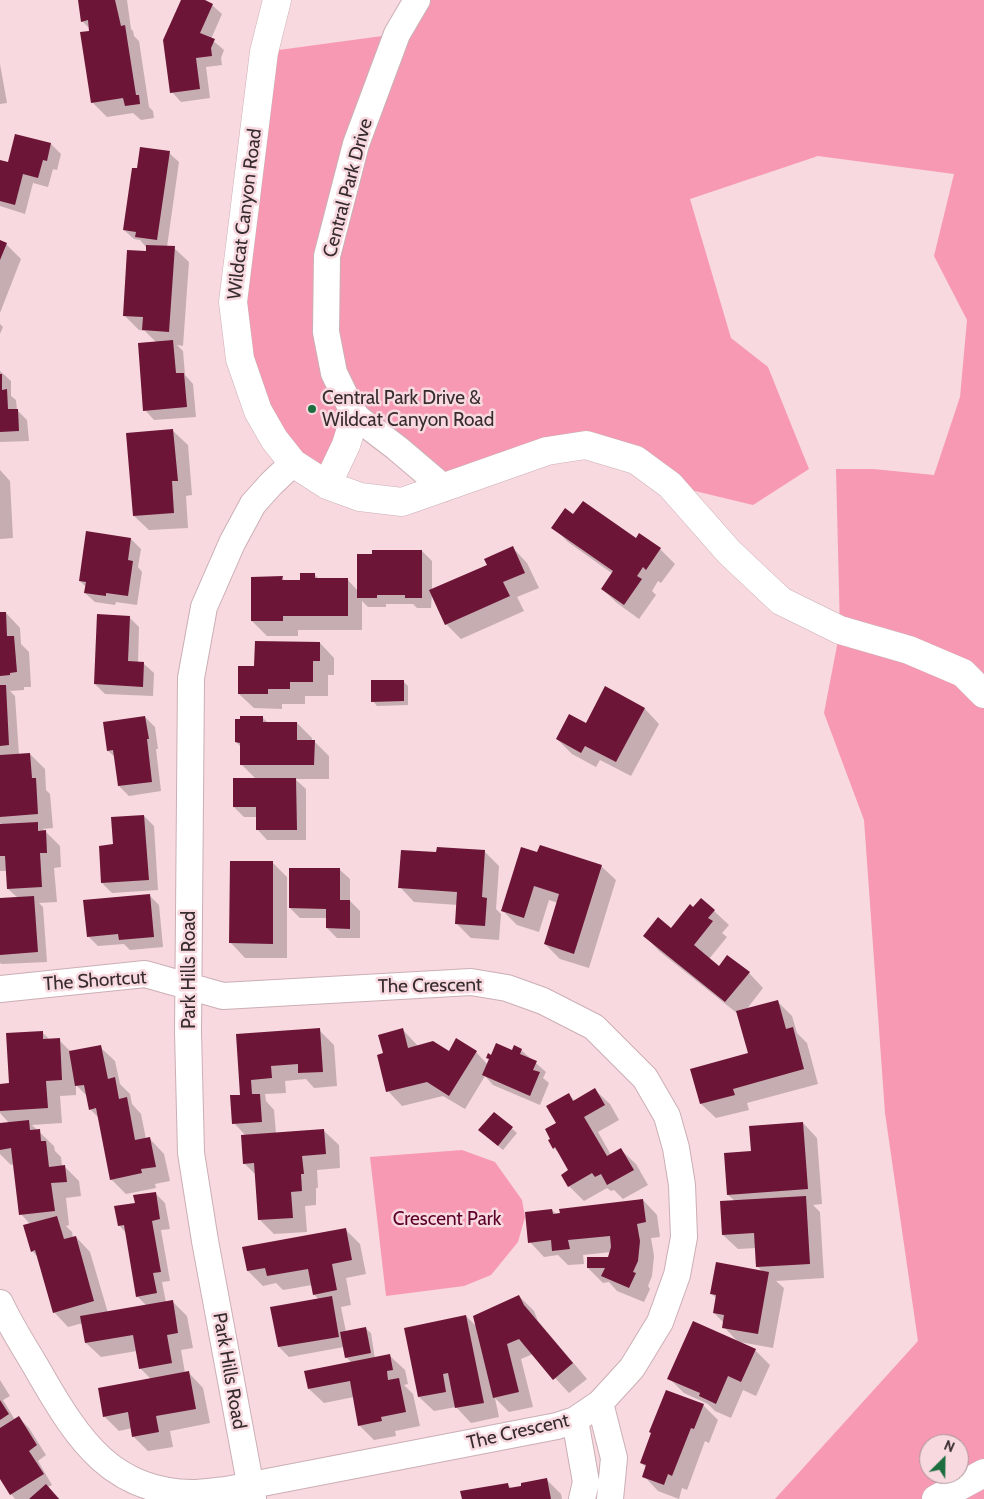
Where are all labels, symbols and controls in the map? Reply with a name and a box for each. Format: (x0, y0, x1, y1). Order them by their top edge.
street label: Central Park Drive (318, 116, 378, 260)
street label: Wildcat Canyon Road (223, 127, 267, 301)
place label: Central Park Drive & Wildcat Canyon Road (322, 387, 494, 431)
marker: Central Park Drive & Wildcat Canyon Road (306, 403, 318, 415)
street label: Park Hills Road (178, 911, 200, 1029)
street label: The Shortcut (43, 966, 147, 996)
street label: The Crescent (378, 974, 482, 998)
park label: Crescent Park (393, 1208, 501, 1230)
street label: Park Hills Road (208, 1311, 250, 1431)
street label: The Crescent (465, 1409, 571, 1455)
north arrow (919, 1434, 969, 1484)
text: N (941, 1436, 958, 1456)

